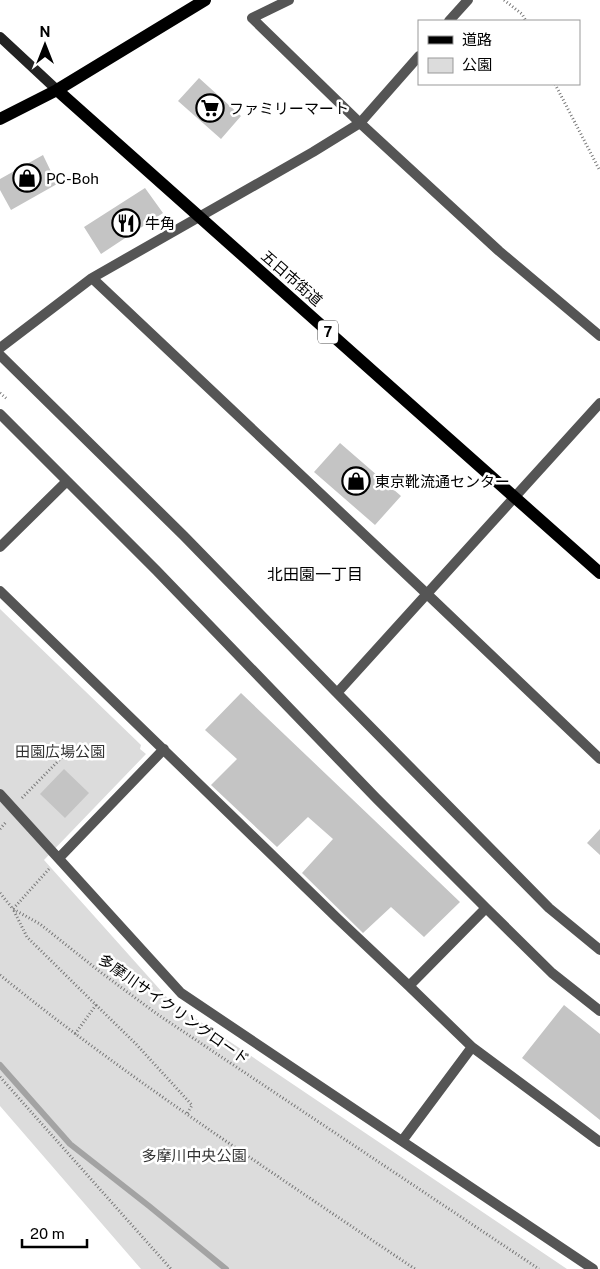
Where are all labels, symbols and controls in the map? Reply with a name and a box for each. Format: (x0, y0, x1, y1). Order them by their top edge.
north arrow (20, 20, 70, 70)
legend (418, 20, 580, 85)
text: N (40, 24, 50, 40)
text: 道路 (462, 31, 492, 48)
text: 公園 (462, 56, 492, 73)
supermarket icon: ファミリーマート (195, 93, 225, 123)
place label: ファミリーマート (229, 100, 349, 117)
shop icon: PC-Boh (12, 163, 42, 193)
place label: PC-Boh (46, 170, 99, 187)
restaurant icon: 牛角 (111, 208, 141, 238)
place label: 牛角 (145, 215, 175, 232)
street label: 五日市街道 (258, 247, 326, 309)
road number: 7 (318, 321, 338, 344)
shop icon: 東京靴流通センター (341, 466, 371, 496)
place label: 東京靴流通センター (375, 473, 510, 490)
district label: 北田園一丁目 (267, 565, 363, 584)
park label: 田園広場公園 (15, 743, 105, 760)
street label: 多摩川サイクリングロード (96, 951, 252, 1067)
park label: 多摩川中央公園 (141, 1147, 247, 1164)
scale bar (22, 1216, 88, 1248)
text: 20 m (30, 1225, 65, 1242)

